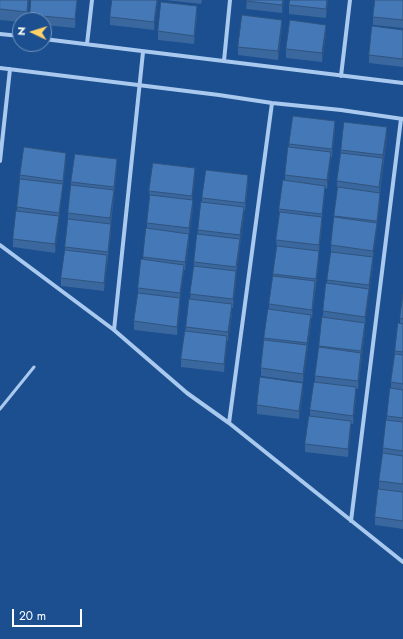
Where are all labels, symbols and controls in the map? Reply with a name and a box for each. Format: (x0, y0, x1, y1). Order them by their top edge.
north arrow (12, 12, 52, 52)
text: N (13, 26, 29, 36)
scale bar (14, 601, 84, 627)
text: 20 m (19, 607, 46, 625)

